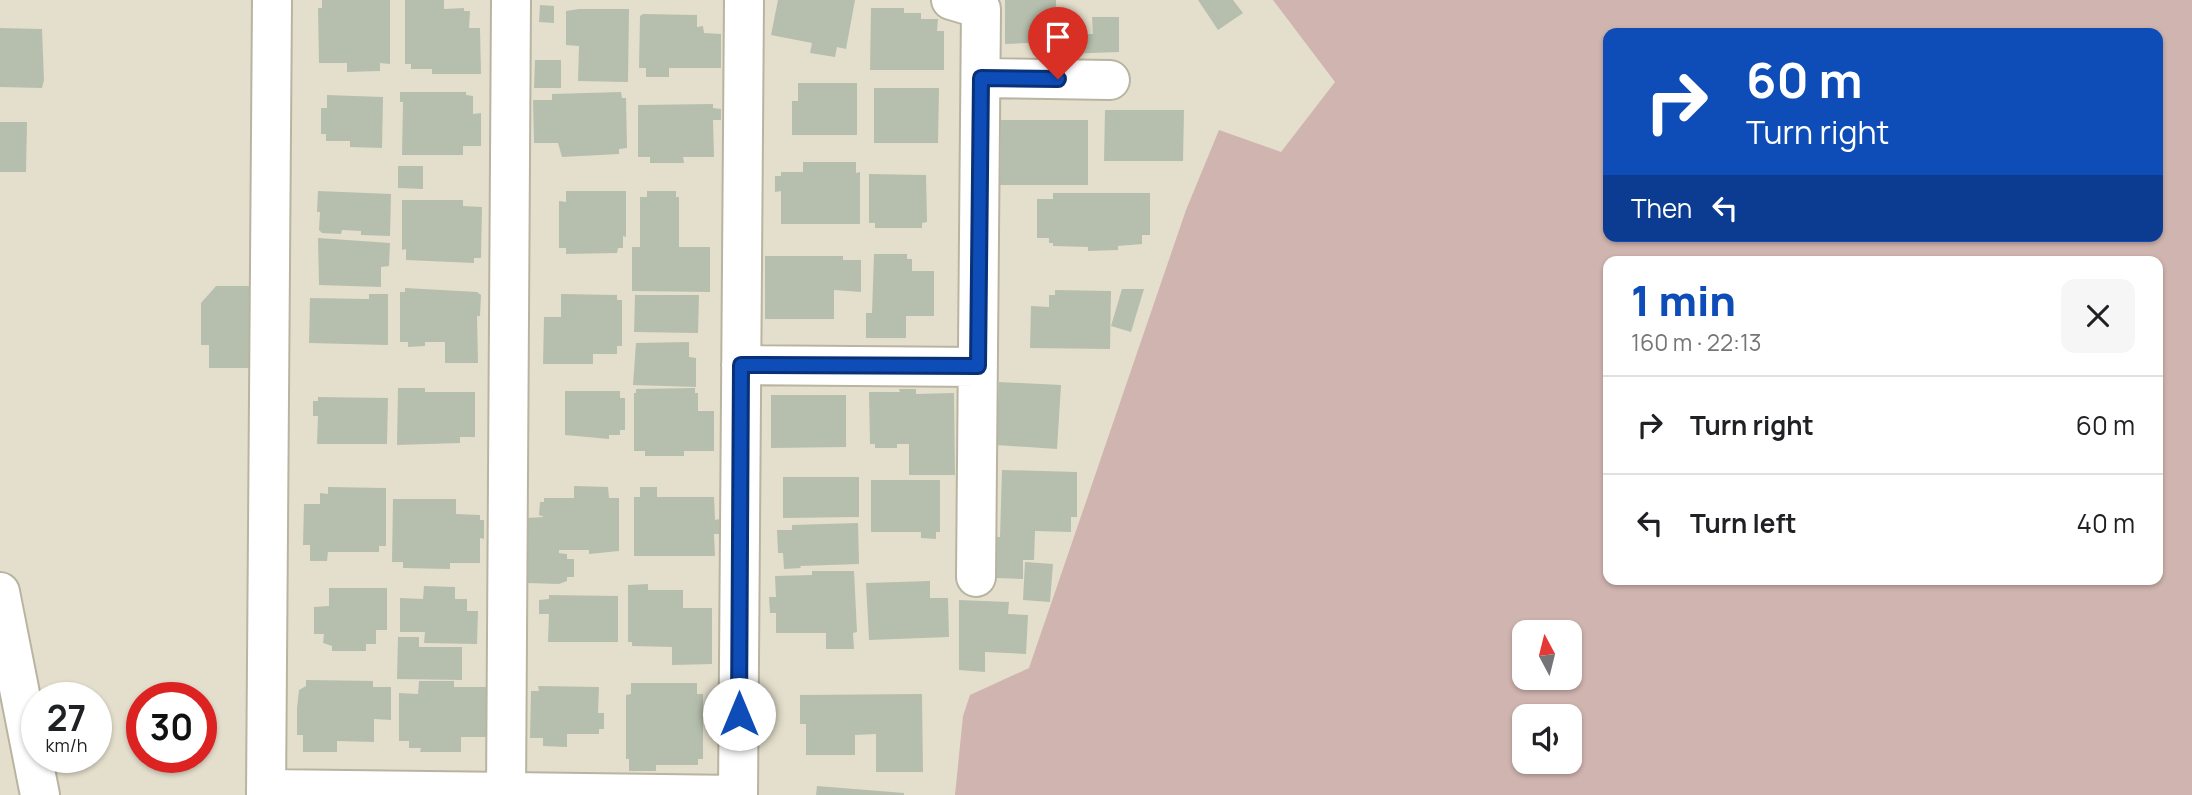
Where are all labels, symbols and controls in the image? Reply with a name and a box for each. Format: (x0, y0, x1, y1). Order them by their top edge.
pin (1028, 7, 1088, 79)
icon: arrive (1039, 18, 1077, 56)
text: 60 m (1746, 46, 1863, 113)
icon: right (1631, 56, 1722, 147)
text: Turn right (1746, 110, 1889, 154)
icon: left (1706, 189, 1744, 227)
text: Then (1631, 190, 1692, 226)
text: 1 min (1631, 271, 1736, 329)
button: close (2061, 279, 2135, 353)
text: 160 m · 22:13 (1631, 326, 1762, 358)
icon: right (1631, 406, 1669, 444)
text: Turn right (1690, 407, 1814, 443)
text: 60 m (2076, 407, 2135, 443)
icon: left (1631, 504, 1669, 542)
text: Turn left (1690, 505, 1797, 541)
text: 40 m (2077, 505, 2135, 541)
north arrow (1512, 620, 1582, 690)
map controls (1512, 620, 1582, 774)
position arrow (702, 677, 776, 751)
speed limit sign: 30 (126, 682, 217, 773)
text: 27 (47, 694, 86, 742)
button: sound (1512, 704, 1582, 774)
text: km/h (46, 733, 87, 757)

